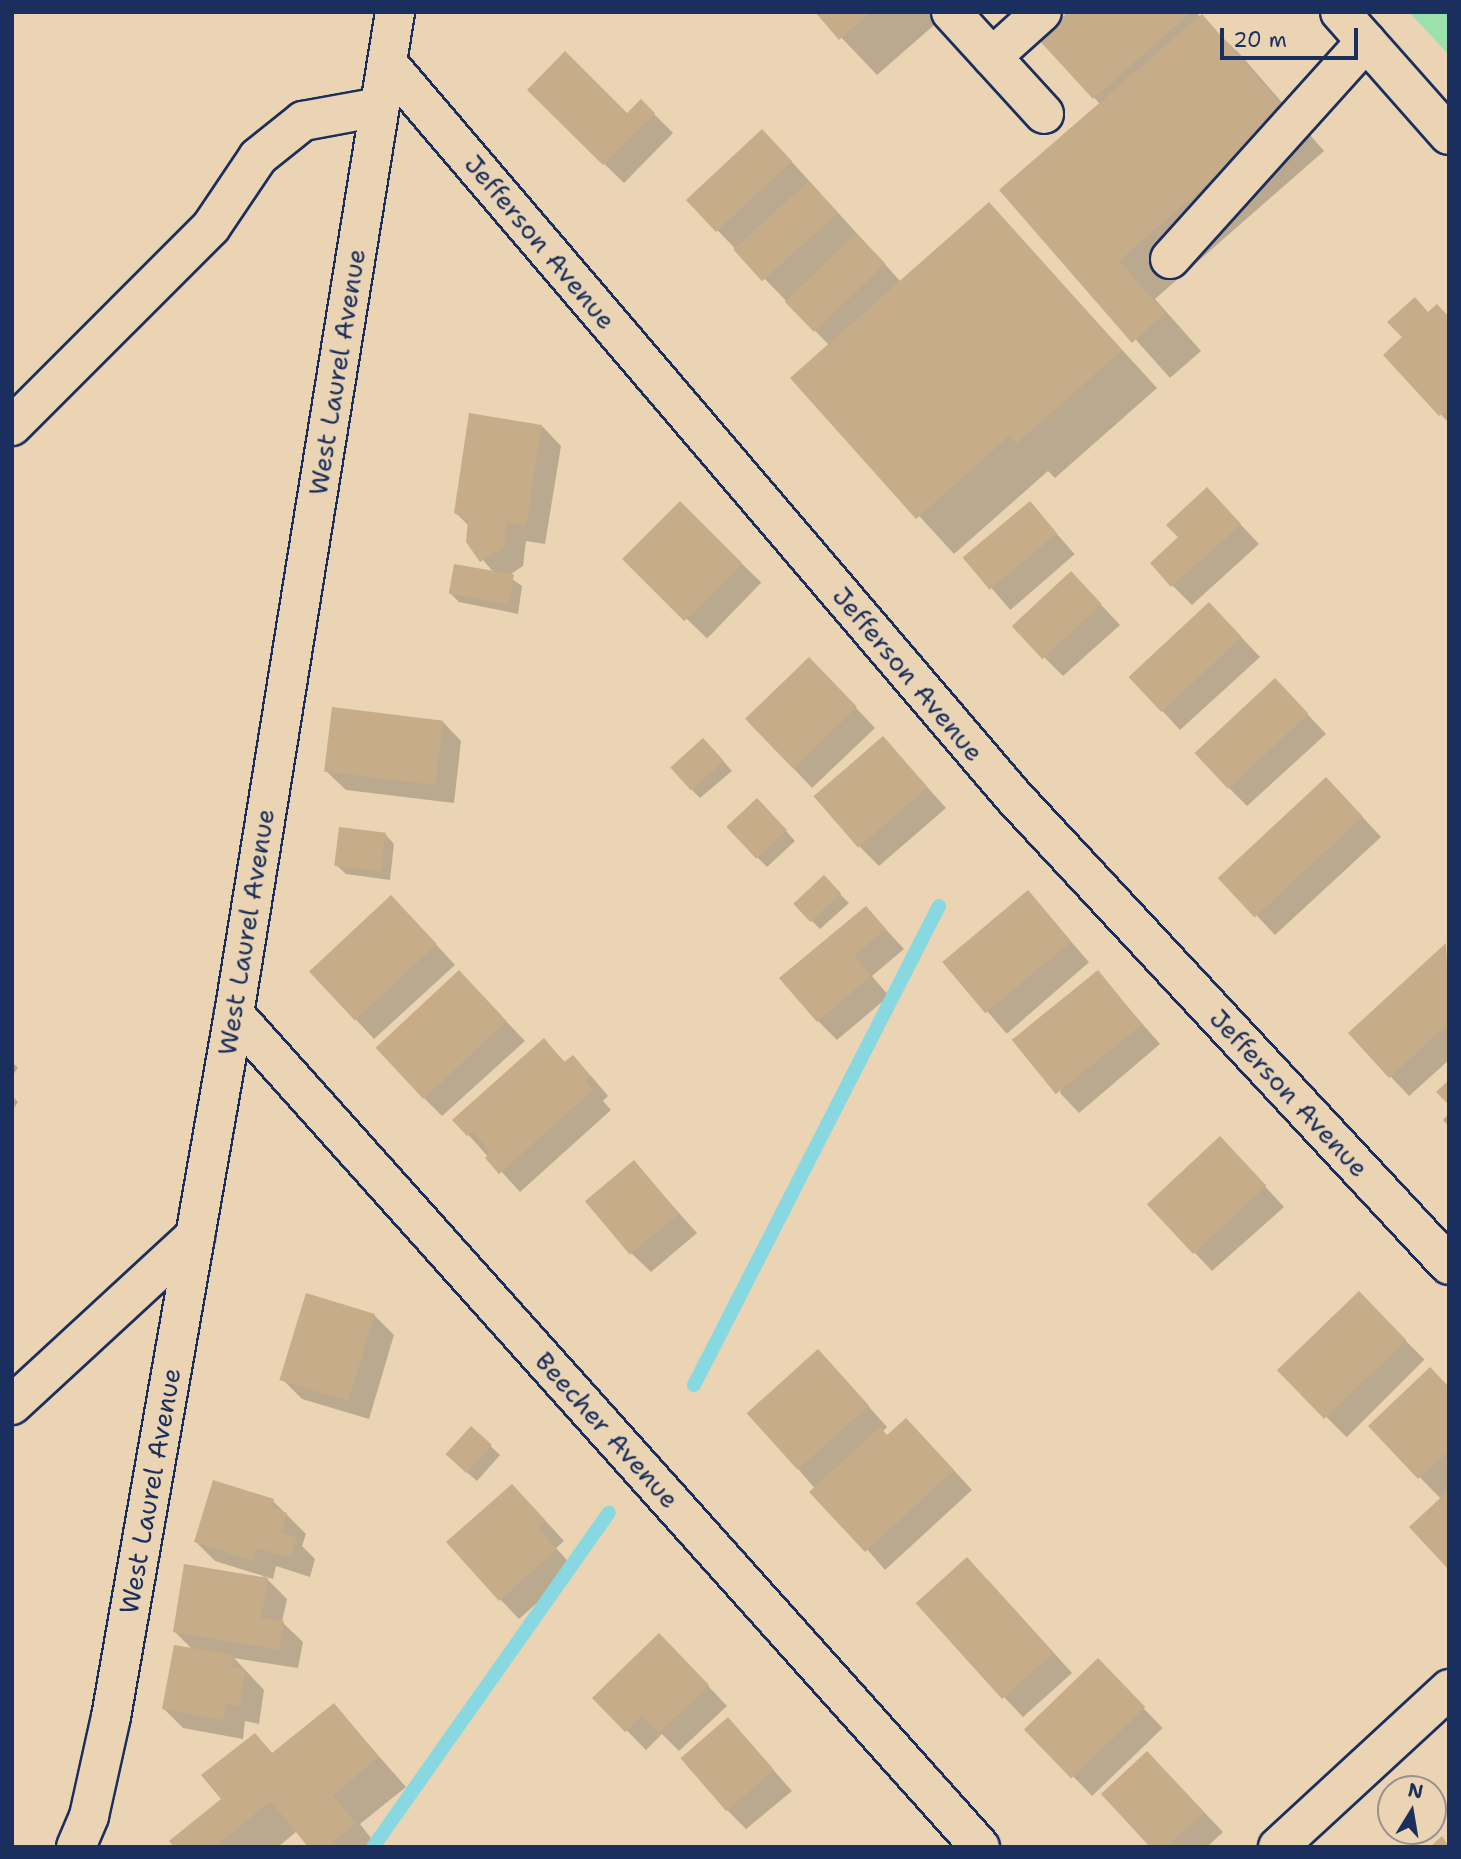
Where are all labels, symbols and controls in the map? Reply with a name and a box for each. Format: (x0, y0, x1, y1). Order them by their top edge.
scale bar (1223, 14, 1361, 58)
text: 20 m (1233, 26, 1287, 54)
street label: Jefferson Avenue (458, 148, 622, 336)
street label: West Laurel Avenue (302, 246, 372, 498)
street label: Jefferson Avenue (826, 580, 990, 768)
street label: West Laurel Avenue (211, 806, 281, 1058)
street label: Jefferson Avenue (1203, 1003, 1375, 1183)
street label: Beecher Avenue (529, 1345, 685, 1515)
street label: West Laurel Avenue (113, 1366, 187, 1616)
north arrow (1377, 1775, 1447, 1845)
text: N (1406, 1777, 1425, 1805)

